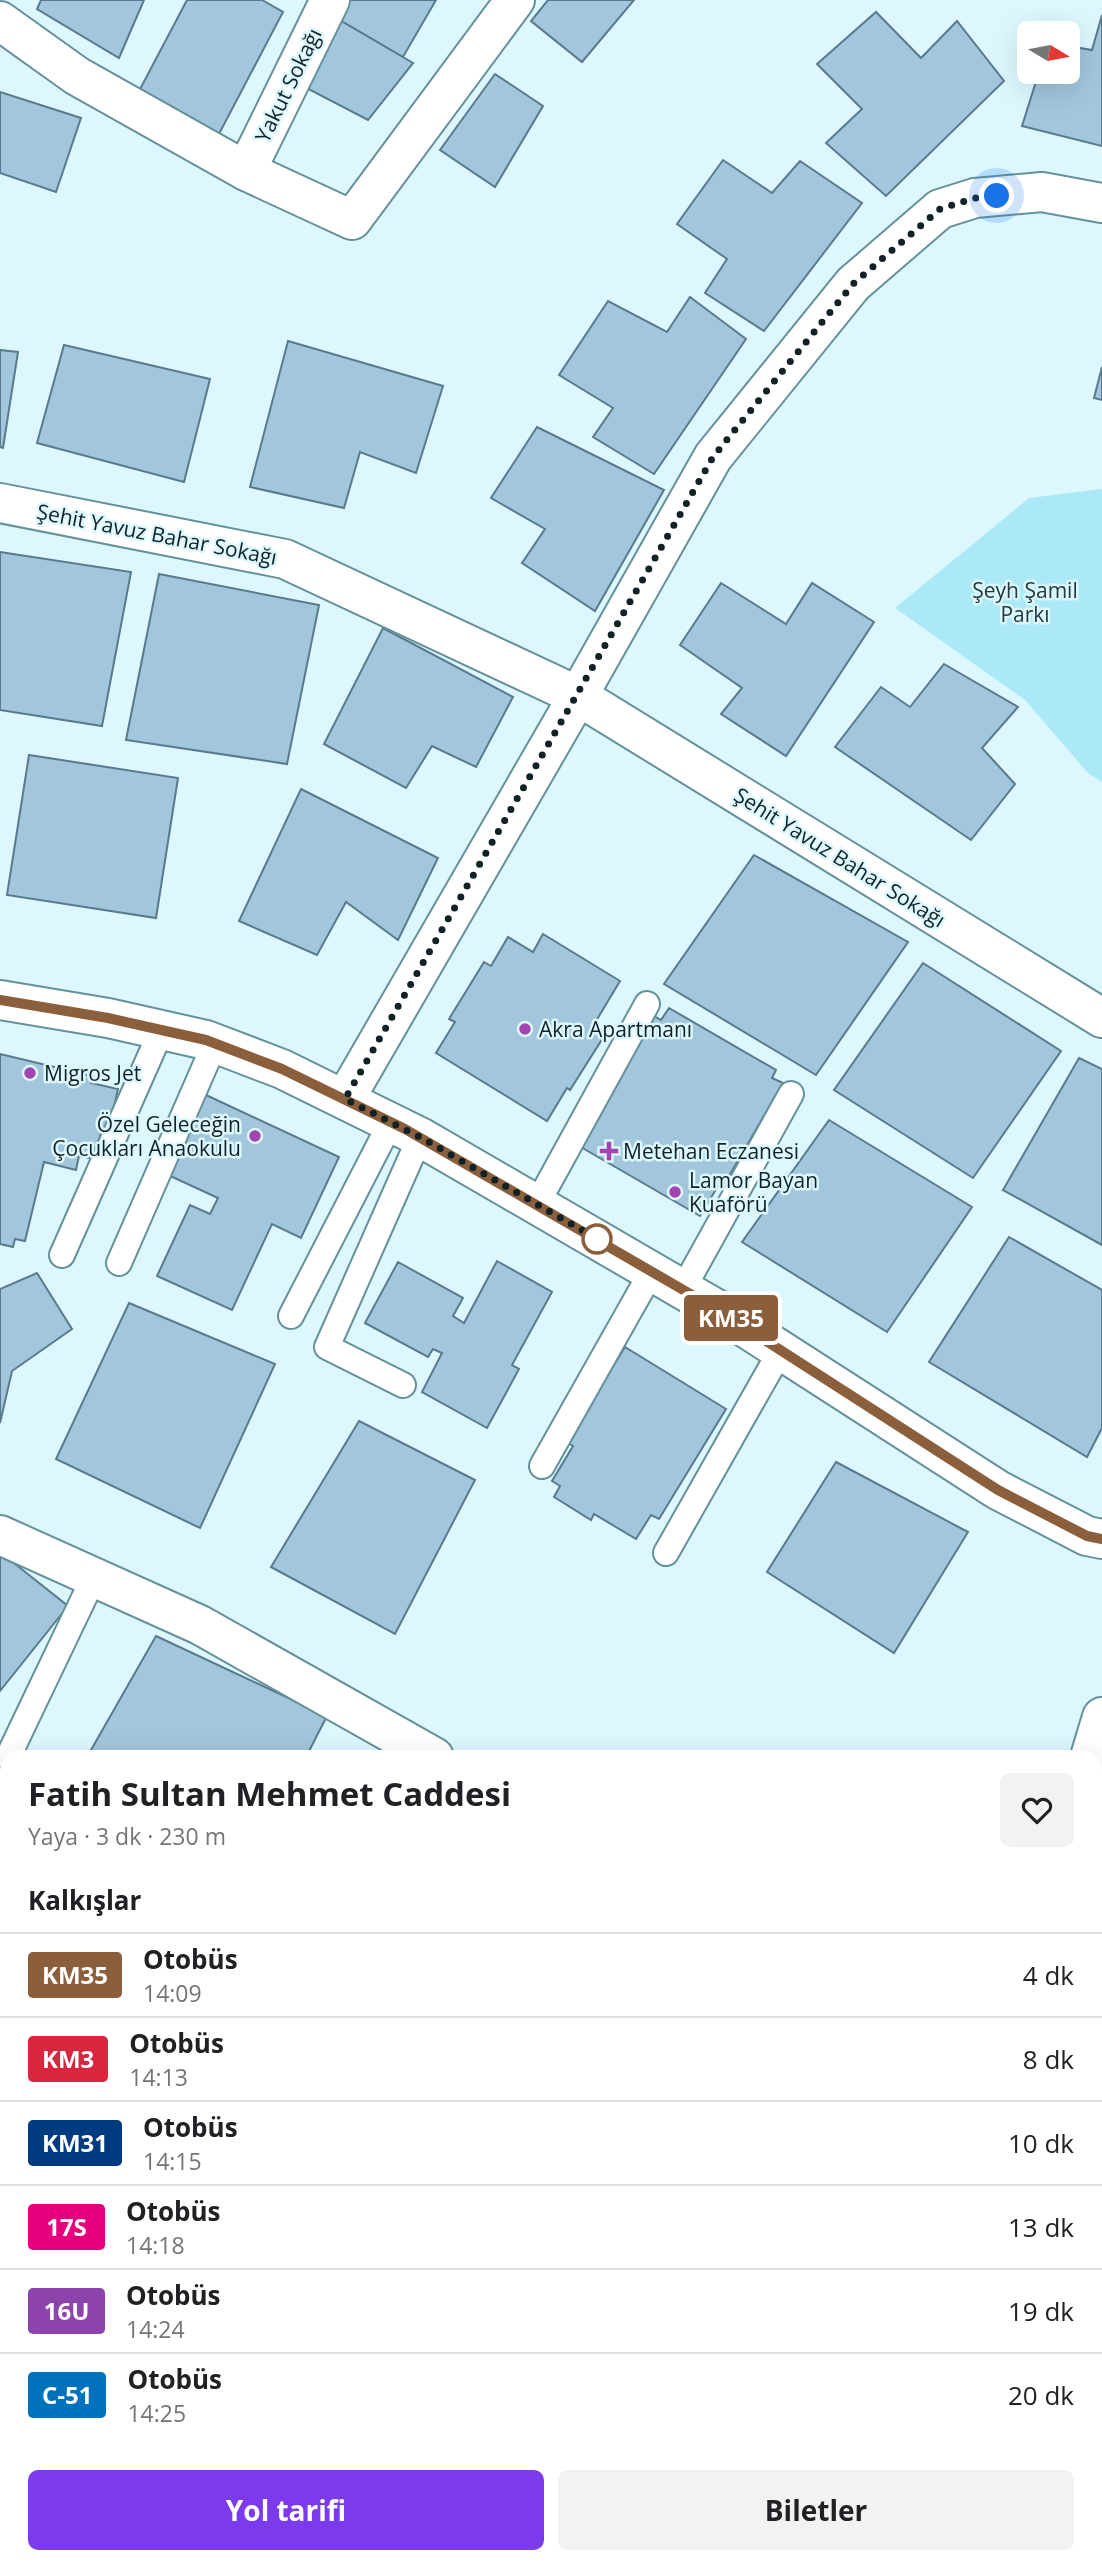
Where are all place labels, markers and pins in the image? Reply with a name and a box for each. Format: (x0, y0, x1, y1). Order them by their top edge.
place label: Akra Apartmanı (539, 1015, 692, 1043)
marker: Akra Apartmanı (517, 1021, 533, 1037)
place label: Migros Jet (44, 1059, 141, 1087)
marker: Migros Jet (22, 1065, 38, 1081)
place label: Özel Geleceğin Çocukları Anaokulu (52, 1110, 241, 1162)
marker: Özel Geleceğin Çocukları Anaokulu (247, 1128, 263, 1144)
place label: Metehan Eczanesi (623, 1137, 799, 1165)
marker: Metehan Eczanesi (601, 1143, 617, 1159)
place label: Lamor Bayan Kuaförü (689, 1166, 818, 1218)
marker: Lamor Bayan Kuaförü (667, 1184, 683, 1200)
unlabelled marker (582, 1224, 612, 1254)

